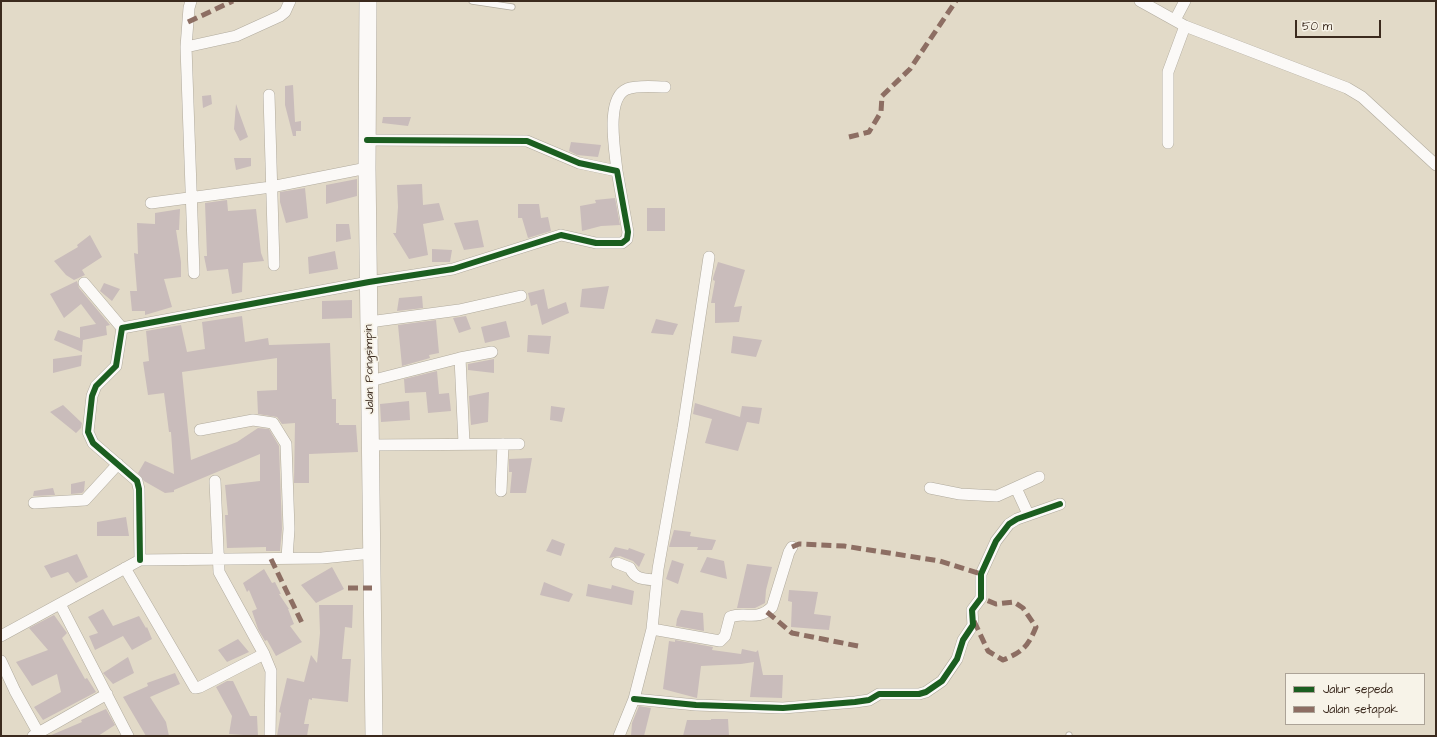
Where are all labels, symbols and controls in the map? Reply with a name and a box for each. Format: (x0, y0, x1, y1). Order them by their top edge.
scale bar (1297, 12, 1383, 38)
text: 50 m (1302, 18, 1332, 35)
street label: Jalan Pongsimpin (362, 324, 378, 414)
legend (1285, 673, 1425, 725)
text: Jalur sepeda (1323, 681, 1393, 698)
text: Jalan setapak (1323, 701, 1398, 718)

